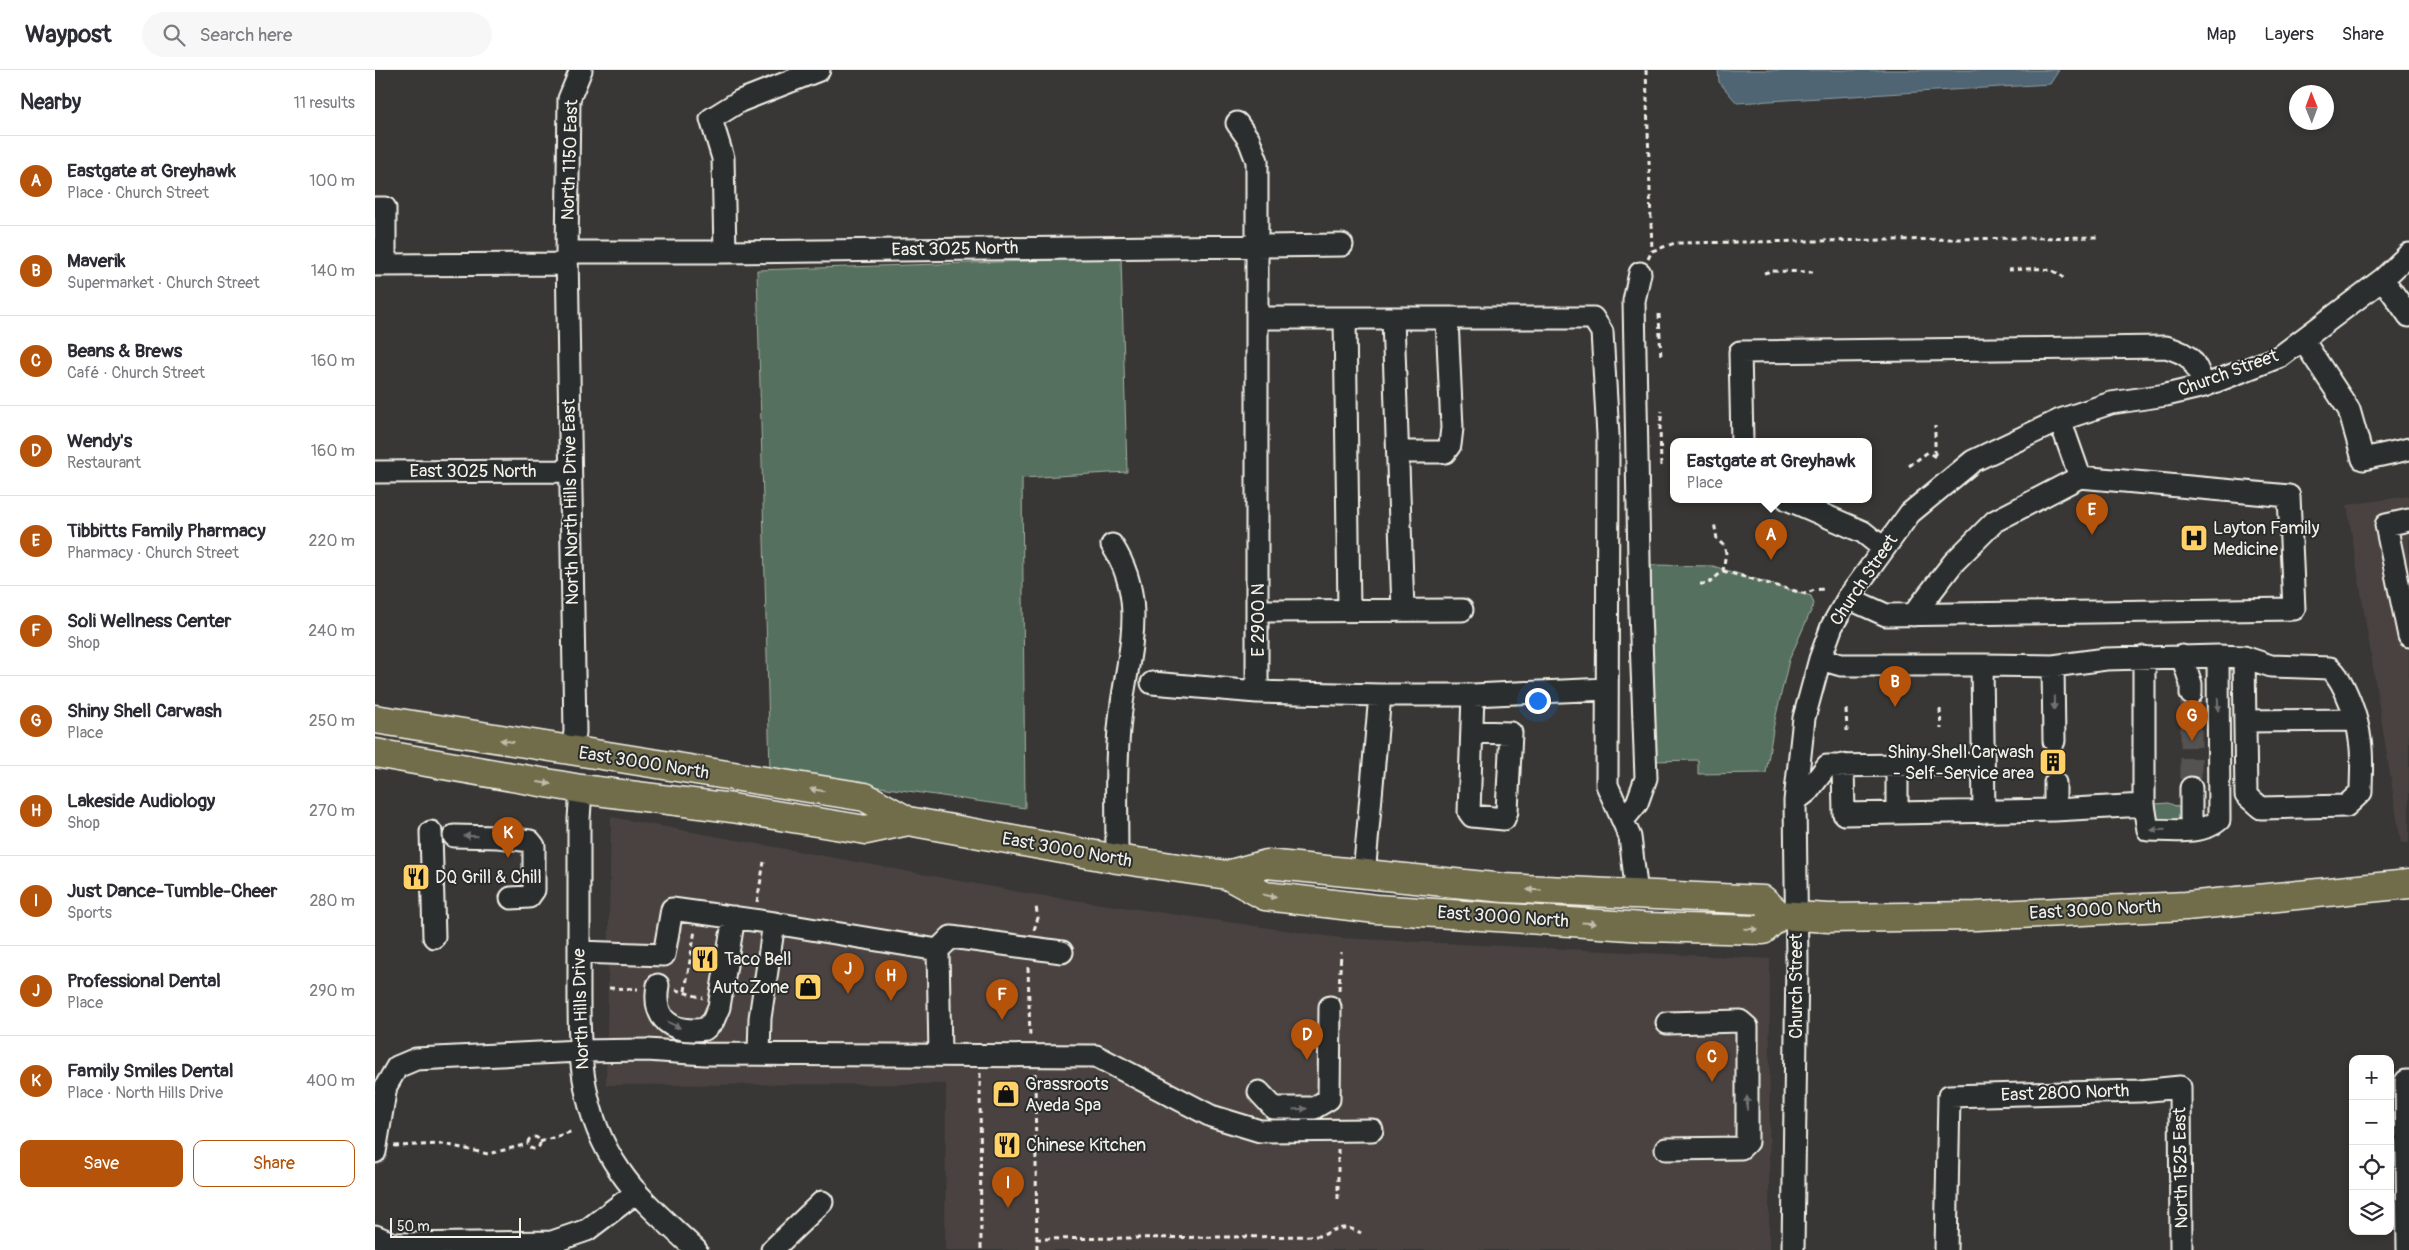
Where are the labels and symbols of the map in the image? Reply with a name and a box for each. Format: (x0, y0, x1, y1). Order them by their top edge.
north arrow (2289, 85, 2334, 130)
street label: North 1150 East (556, 98, 584, 221)
street label: East 3025 North (891, 236, 1019, 262)
street label: Church Street (2175, 344, 2282, 402)
street label: North North Hills Drive East (558, 398, 584, 605)
street label: East 3025 North (410, 460, 536, 483)
pin: E (2076, 494, 2108, 535)
place label: Layton Family Medicine (2213, 517, 2320, 561)
pin: A (1755, 519, 1787, 560)
hospital icon: Layton Family Medicine (2179, 523, 2209, 553)
street label: Church Street (1825, 529, 1903, 630)
street label: E 2900 N (1247, 583, 1270, 657)
pin: B (1879, 666, 1911, 707)
your location (1525, 688, 1551, 714)
one-way arrow (2050, 696, 2058, 712)
one-way arrow (2215, 697, 2223, 713)
pin: G (2176, 700, 2208, 741)
one-way arrow (498, 736, 514, 744)
street label: East 3000 North (577, 741, 711, 785)
place label: Shiny Shell Carwash - Self-Service area (1887, 741, 2034, 785)
building icon: Shiny Shell Carwash - Self-Service area (2038, 747, 2068, 777)
one-way arrow (536, 779, 552, 787)
one-way arrow (809, 785, 825, 793)
pin: K (492, 817, 524, 858)
one-way arrow (2149, 826, 2165, 834)
street label: East 3000 North (1000, 827, 1134, 873)
one-way arrow (463, 832, 479, 840)
restaurant icon: DQ Grill & Chill (401, 862, 431, 892)
place label: DQ Grill & Chill (435, 866, 542, 889)
one-way arrow (1526, 885, 1542, 893)
one-way arrow (1263, 892, 1278, 900)
street label: East 3000 North (2029, 895, 2161, 925)
street label: East 3000 North (1436, 901, 1570, 933)
one-way arrow (1581, 920, 1597, 928)
one-way arrow (1743, 926, 1759, 934)
street label: Church Street (1785, 933, 1808, 1039)
restaurant icon: Taco Bell (690, 944, 720, 974)
street label: North Hills Drive (567, 948, 595, 1070)
place label: Taco Bell (724, 948, 792, 971)
pin: J (832, 953, 864, 994)
pin: H (875, 960, 907, 1001)
shop icon: AutoZone (793, 972, 823, 1002)
place label: AutoZone (712, 976, 789, 999)
pin: F (986, 979, 1018, 1020)
pin: D (1291, 1019, 1323, 1060)
one-way arrow (667, 1021, 681, 1029)
pin: C (1696, 1041, 1728, 1082)
place label: Grassroots Aveda Spa (1025, 1073, 1109, 1117)
shop icon: Grassroots Aveda Spa (991, 1079, 1021, 1109)
street label: East 2800 North (2000, 1079, 2130, 1107)
one-way arrow (1743, 1094, 1751, 1110)
one-way arrow (1292, 1105, 1308, 1113)
street label: North 1525 East (2168, 1106, 2194, 1229)
restaurant icon: Chinese Kitchen (992, 1130, 1022, 1160)
place label: Chinese Kitchen (1026, 1134, 1146, 1157)
pin: I (992, 1167, 1024, 1208)
scale bar (390, 1215, 521, 1238)

